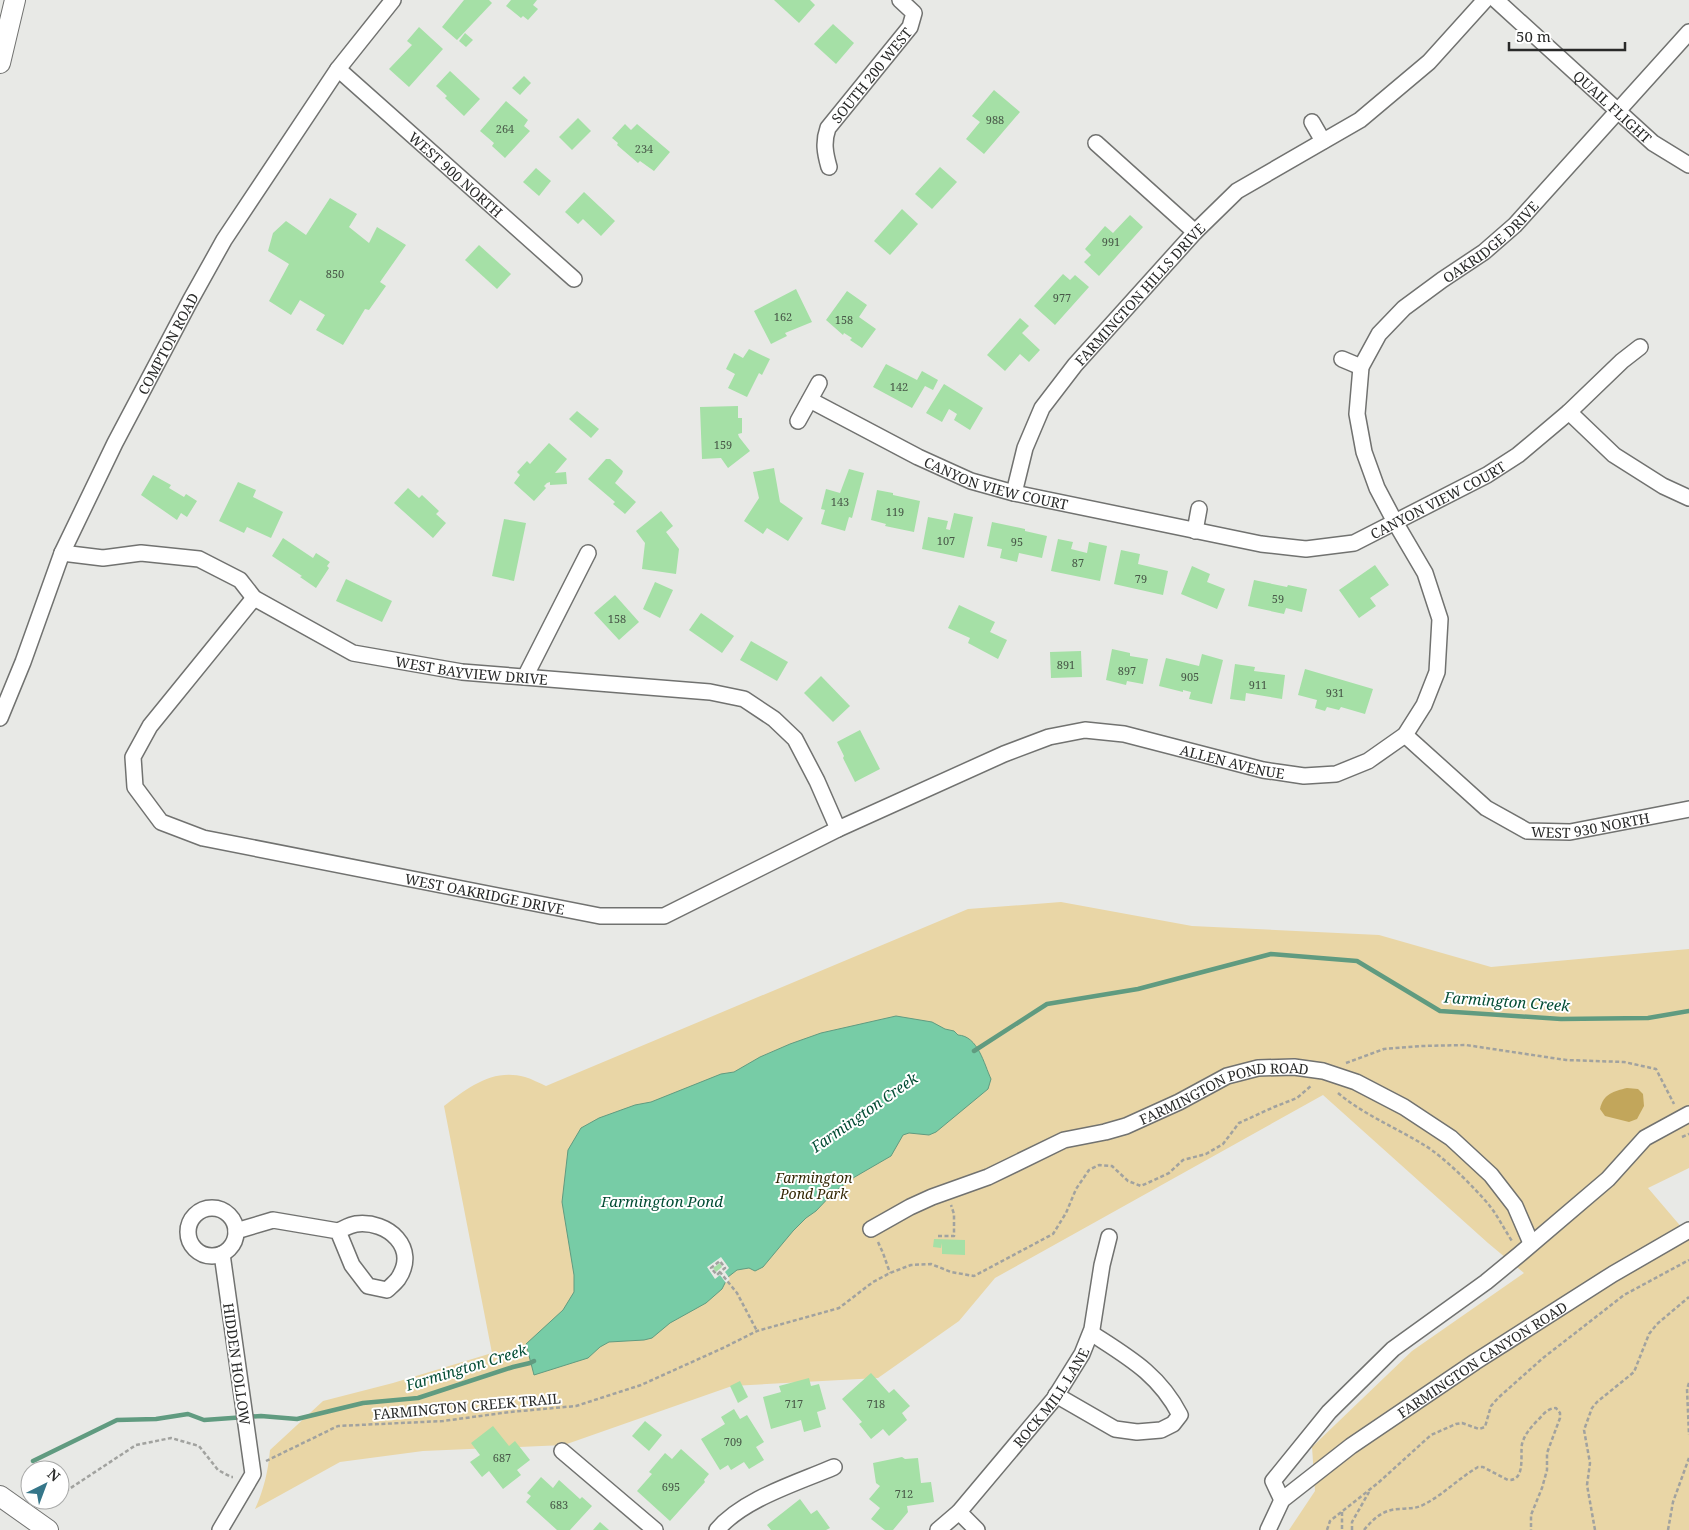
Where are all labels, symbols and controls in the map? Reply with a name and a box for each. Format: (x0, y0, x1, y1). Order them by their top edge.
scale bar (1509, 20, 1625, 52)
street label: SOUTH 200 WEST (827, 23, 916, 127)
text: 50 m (1516, 26, 1551, 46)
street label: QUAIL FLIGHT (1570, 66, 1656, 147)
house number: 988 (986, 112, 1004, 127)
house number: 264 (496, 121, 514, 136)
street label: WEST 900 NORTH (405, 127, 507, 221)
house number: 234 (635, 141, 653, 156)
street label: OAKRIDGE DRIVE (1439, 196, 1542, 287)
street label: FARMINGTON HILLS DRIVE (1070, 218, 1209, 369)
house number: 991 (1102, 234, 1120, 249)
house number: 850 (326, 266, 344, 281)
street label: COMPTON ROAD (133, 289, 202, 398)
house number: 977 (1053, 290, 1071, 305)
house number: 162 (774, 309, 792, 324)
house number: 158 (835, 312, 853, 327)
house number: 142 (890, 379, 908, 394)
house number: 159 (714, 437, 732, 452)
street label: CANYON VIEW COURT (921, 452, 1070, 514)
street label: CANYON VIEW COURT (1367, 456, 1509, 543)
house number: 143 (831, 494, 849, 509)
house number: 119 (886, 504, 904, 519)
house number: 107 (937, 533, 955, 548)
house number: 95 (1011, 534, 1023, 549)
house number: 87 (1072, 555, 1084, 570)
house number: 79 (1135, 571, 1147, 586)
house number: 59 (1272, 591, 1284, 606)
house number: 158 (608, 611, 626, 626)
street label: WEST BAYVIEW DRIVE (394, 651, 549, 688)
house number: 891 (1057, 657, 1075, 672)
house number: 897 (1118, 663, 1136, 678)
house number: 905 (1181, 669, 1199, 684)
house number: 911 (1249, 677, 1267, 692)
house number: 931 (1326, 685, 1344, 700)
street label: ALLEN AVENUE (1178, 739, 1286, 783)
street label: WEST 930 NORTH (1531, 807, 1651, 842)
street label: WEST OAKRIDGE DRIVE (403, 868, 566, 918)
water label: Farmington Creek (1443, 987, 1571, 1015)
street label: FARMINGTON POND ROAD (1136, 1057, 1310, 1128)
water label: Farmington Creek (806, 1067, 922, 1157)
park label: Farmington Pond Park (775, 1168, 853, 1203)
water label: Farmington Pond (600, 1191, 723, 1211)
street label: FARMINGTON CANYON ROAD (1393, 1296, 1570, 1422)
street label: HIDDEN HOLLOW (219, 1302, 255, 1427)
water label: Farmington Creek (402, 1339, 529, 1395)
street label: ROCK MILL LANE (1008, 1345, 1093, 1451)
street label: FARMINGTON CREEK TRAIL (372, 1388, 562, 1424)
house number: 717 (785, 1396, 803, 1411)
house number: 718 (867, 1396, 885, 1411)
house number: 709 (724, 1434, 742, 1449)
house number: 687 (493, 1450, 511, 1465)
north arrow (20, 1460, 70, 1510)
text: N (44, 1464, 64, 1486)
house number: 695 (662, 1479, 680, 1494)
house number: 712 (895, 1486, 913, 1501)
house number: 683 (550, 1497, 568, 1512)

